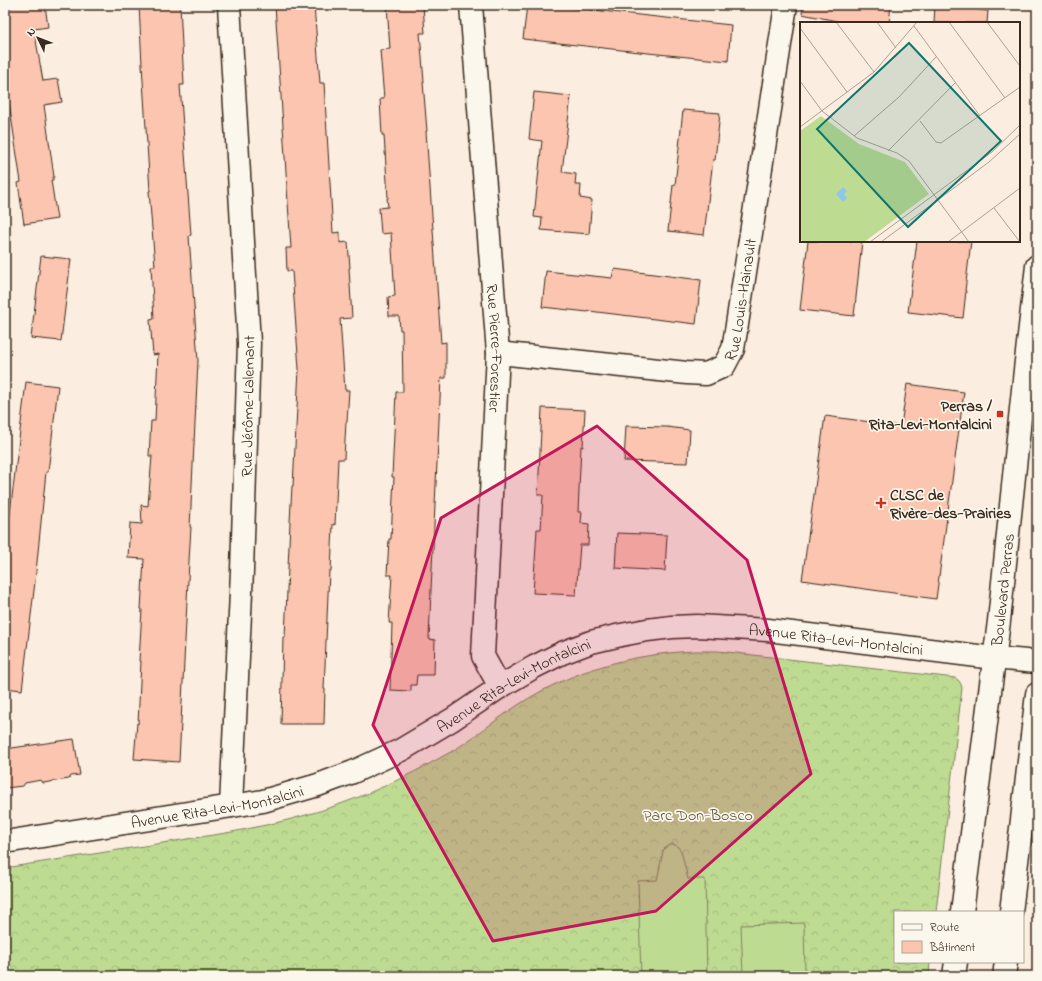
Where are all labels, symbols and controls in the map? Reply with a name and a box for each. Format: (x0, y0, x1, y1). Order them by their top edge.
north arrow (18, 18, 58, 58)
inset map (800, 22, 1020, 242)
text: N (23, 24, 40, 40)
street label: Rue Louis-Hainault (719, 236, 764, 366)
street label: Rue Pierre-Forestier (479, 283, 508, 413)
street label: Rue Jérôme-Lalemant (236, 334, 262, 477)
place label: Perras / Rita-Levi-Montalcini (868, 395, 992, 437)
marker: Perras / Rita-Levi-Montalcini (995, 409, 1005, 419)
place label: CLSC de Rivère-des-Prairies (889, 484, 1011, 526)
marker: CLSC de Rivère-des-Prairies (875, 497, 887, 509)
street label: Boulevard Perras (986, 532, 1022, 648)
street label: Avenue Rita-Levi-Montalcini (748, 619, 924, 663)
street label: Avenue Rita-Levi-Montalcini (433, 633, 595, 740)
street label: Avenue Rita-Levi-Montalcini (129, 780, 307, 836)
park label: Parc Don-Bosco (643, 804, 753, 828)
legend (894, 911, 1024, 963)
text: Route (930, 919, 960, 937)
text: Bâtiment (929, 939, 975, 957)

